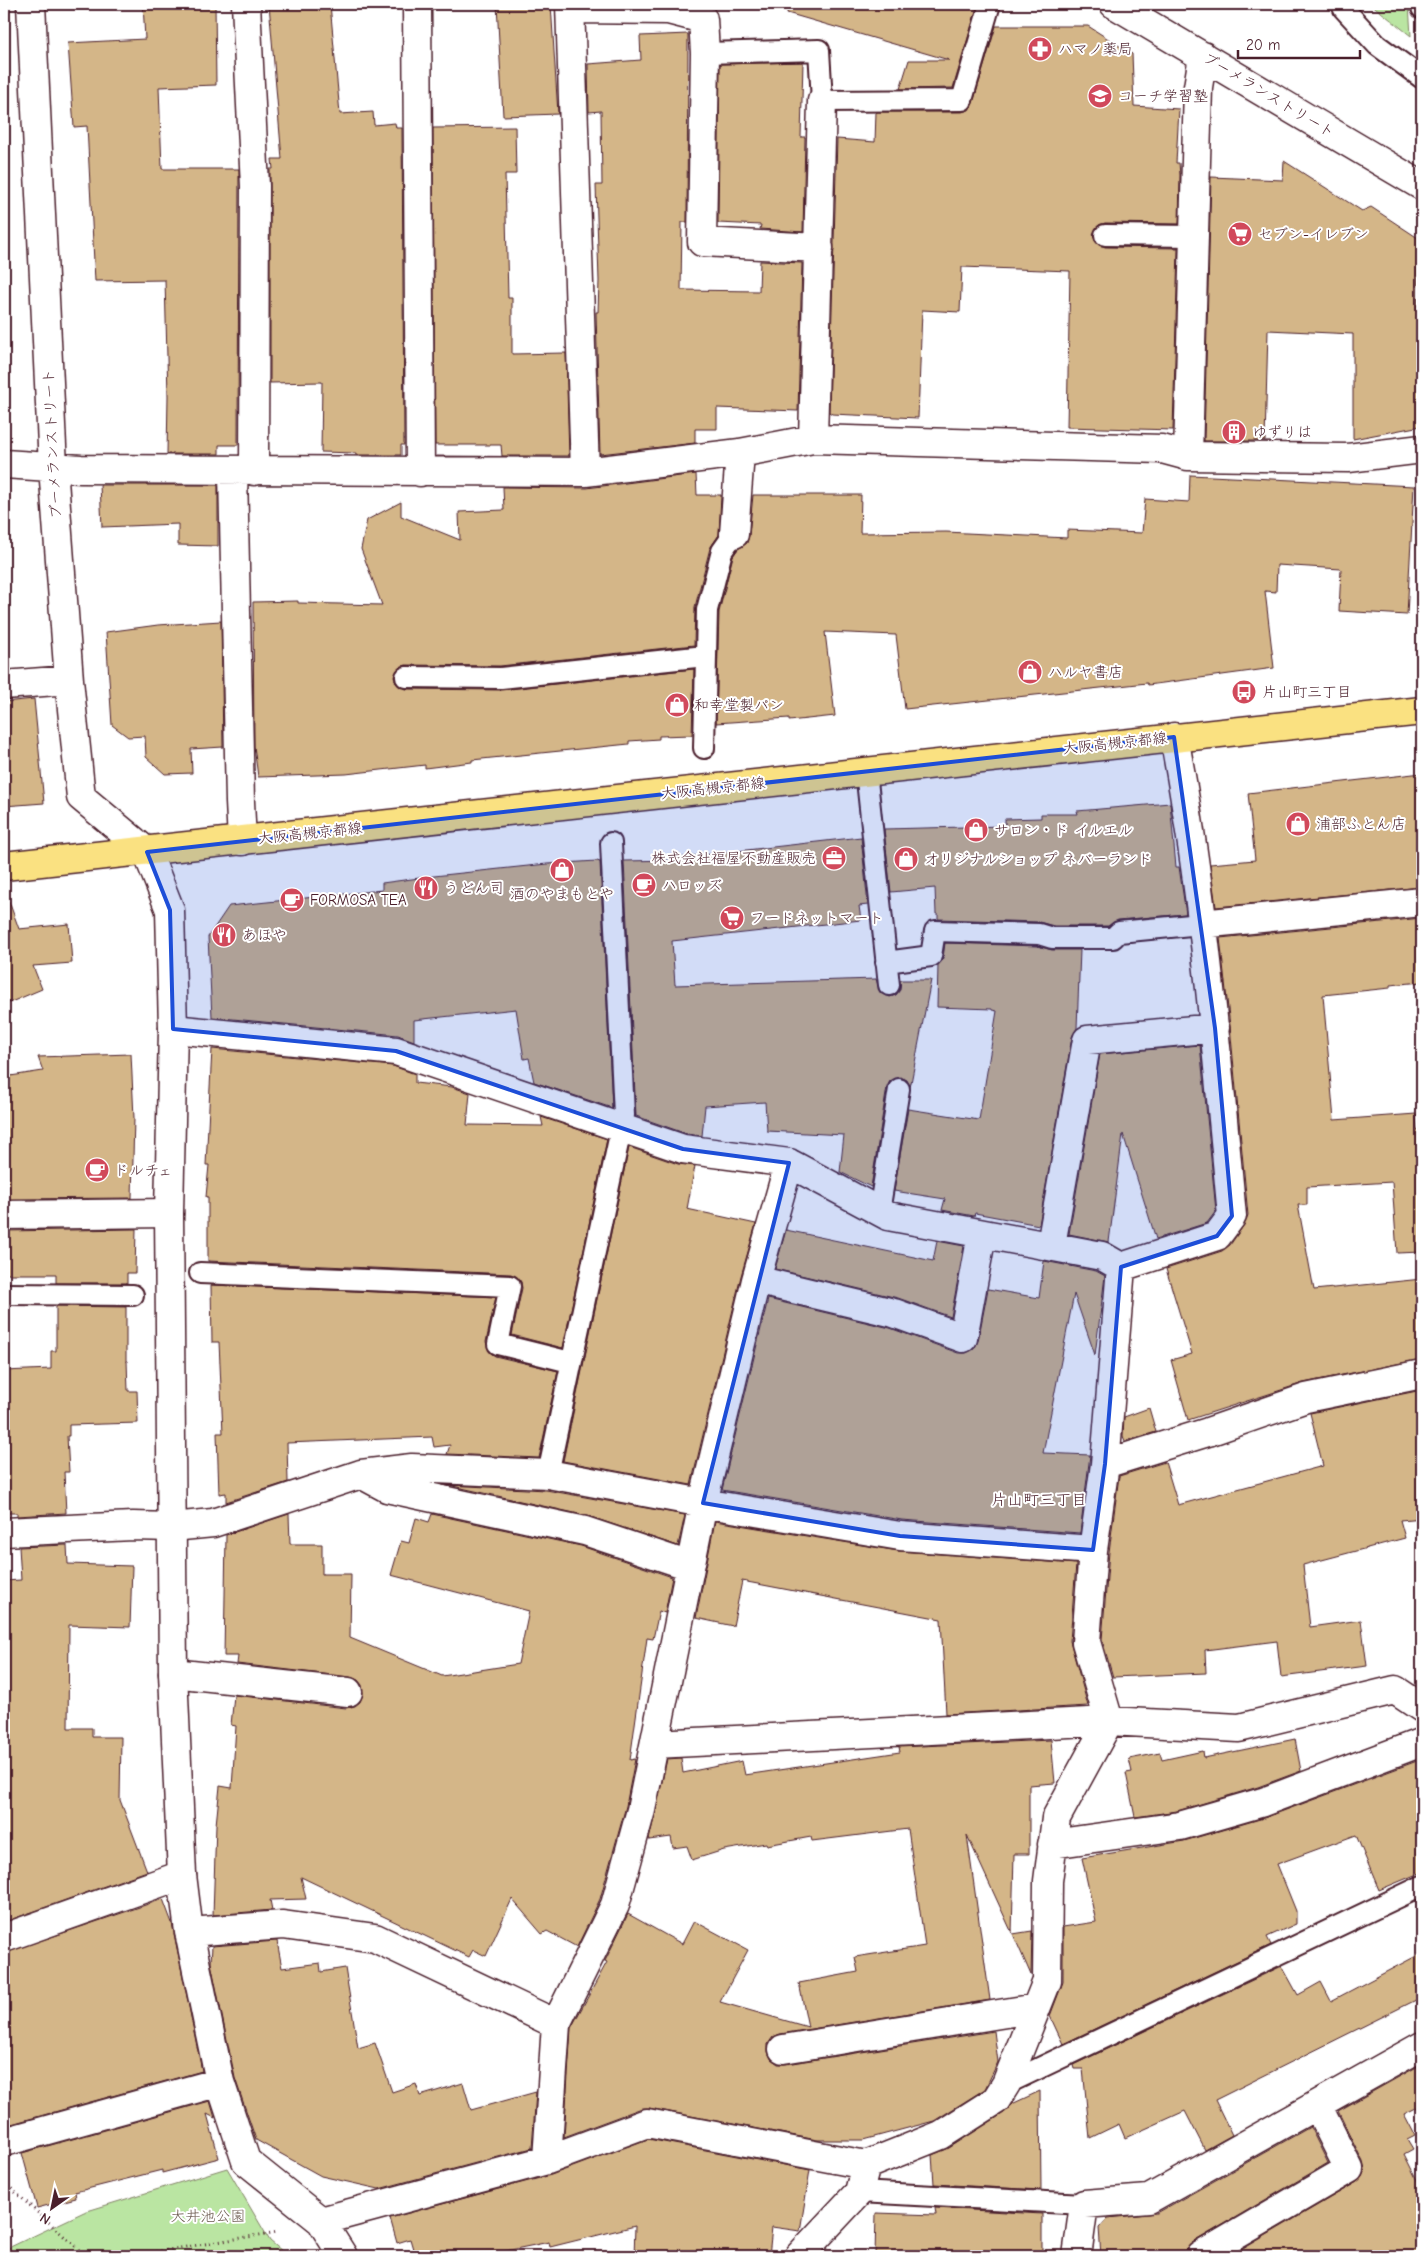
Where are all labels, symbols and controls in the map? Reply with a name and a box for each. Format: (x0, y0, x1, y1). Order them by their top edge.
scale bar (1238, 28, 1361, 60)
pharmacy icon: ハマノ薬局 (1027, 36, 1053, 62)
text: 20 m (1246, 36, 1280, 54)
place label: ハマノ薬局 (1058, 40, 1133, 58)
street label: ブーメランストリート (1200, 49, 1338, 141)
school or university icon: コーチ学習塾 (1087, 83, 1113, 109)
place label: コーチ学習塾 (1118, 87, 1208, 105)
supermarket icon: セブン-イレブン (1227, 221, 1253, 247)
place label: セブン-イレブン (1258, 225, 1369, 243)
street label: ブーメランストリート (39, 368, 65, 520)
building icon: ゆずりは (1221, 419, 1247, 445)
place label: ゆずりは (1252, 423, 1312, 441)
shop icon: ハルヤ書店 (1017, 659, 1043, 685)
place label: ハルヤ書店 (1048, 663, 1123, 681)
bus stop icon: 片山町三丁目 (1231, 679, 1257, 705)
place label: 片山町三丁目 (1262, 683, 1352, 701)
shop icon: 和幸堂製パン (664, 692, 690, 718)
place label: 和幸堂製パン (694, 696, 784, 714)
street label: 大阪高槻京都線 (1062, 729, 1168, 757)
street label: 大阪高槻京都線 (660, 774, 766, 802)
shop icon: 浦部ふとん店 (1285, 811, 1311, 837)
place label: 浦部ふとん店 (1316, 815, 1406, 833)
shop icon: サロン・ド イルエル (963, 817, 989, 843)
street label: 大阪高槻京都線 (257, 819, 363, 847)
place label: サロン・ド イルエル (994, 821, 1133, 839)
office icon: 株式会社福屋不動産販売 (821, 845, 847, 871)
shop icon: オリジナルショップ ネバーランド (893, 846, 919, 872)
place label: 株式会社福屋不動産販売 (651, 849, 816, 867)
place label: オリジナルショップ ネバーランド (924, 850, 1153, 868)
shop icon: 酒のやまもとや (549, 857, 575, 883)
cafe icon: ハロッズ (631, 872, 657, 898)
restaurant icon: うどん司 (413, 875, 439, 901)
place label: ハロッズ (662, 876, 722, 894)
place label: うどん司 (444, 879, 504, 897)
place label: 酒のやまもとや (510, 885, 614, 903)
cafe icon: FORMOSA TEA (279, 887, 305, 913)
place label: FORMOSA TEA (310, 891, 407, 909)
supermarket icon: フードネットマート (719, 905, 745, 931)
place label: フードネットマート (750, 909, 884, 927)
restaurant icon: あほや (211, 922, 237, 948)
place label: あほや (242, 926, 287, 944)
cafe icon: ドルチェ (84, 1157, 110, 1183)
place label: ドルチェ (114, 1161, 173, 1179)
district label: 片山町三丁目 (991, 1491, 1087, 1509)
north arrow (28, 2182, 78, 2232)
park label: 大井池公園 (170, 2207, 246, 2225)
text: N (37, 2209, 54, 2228)

